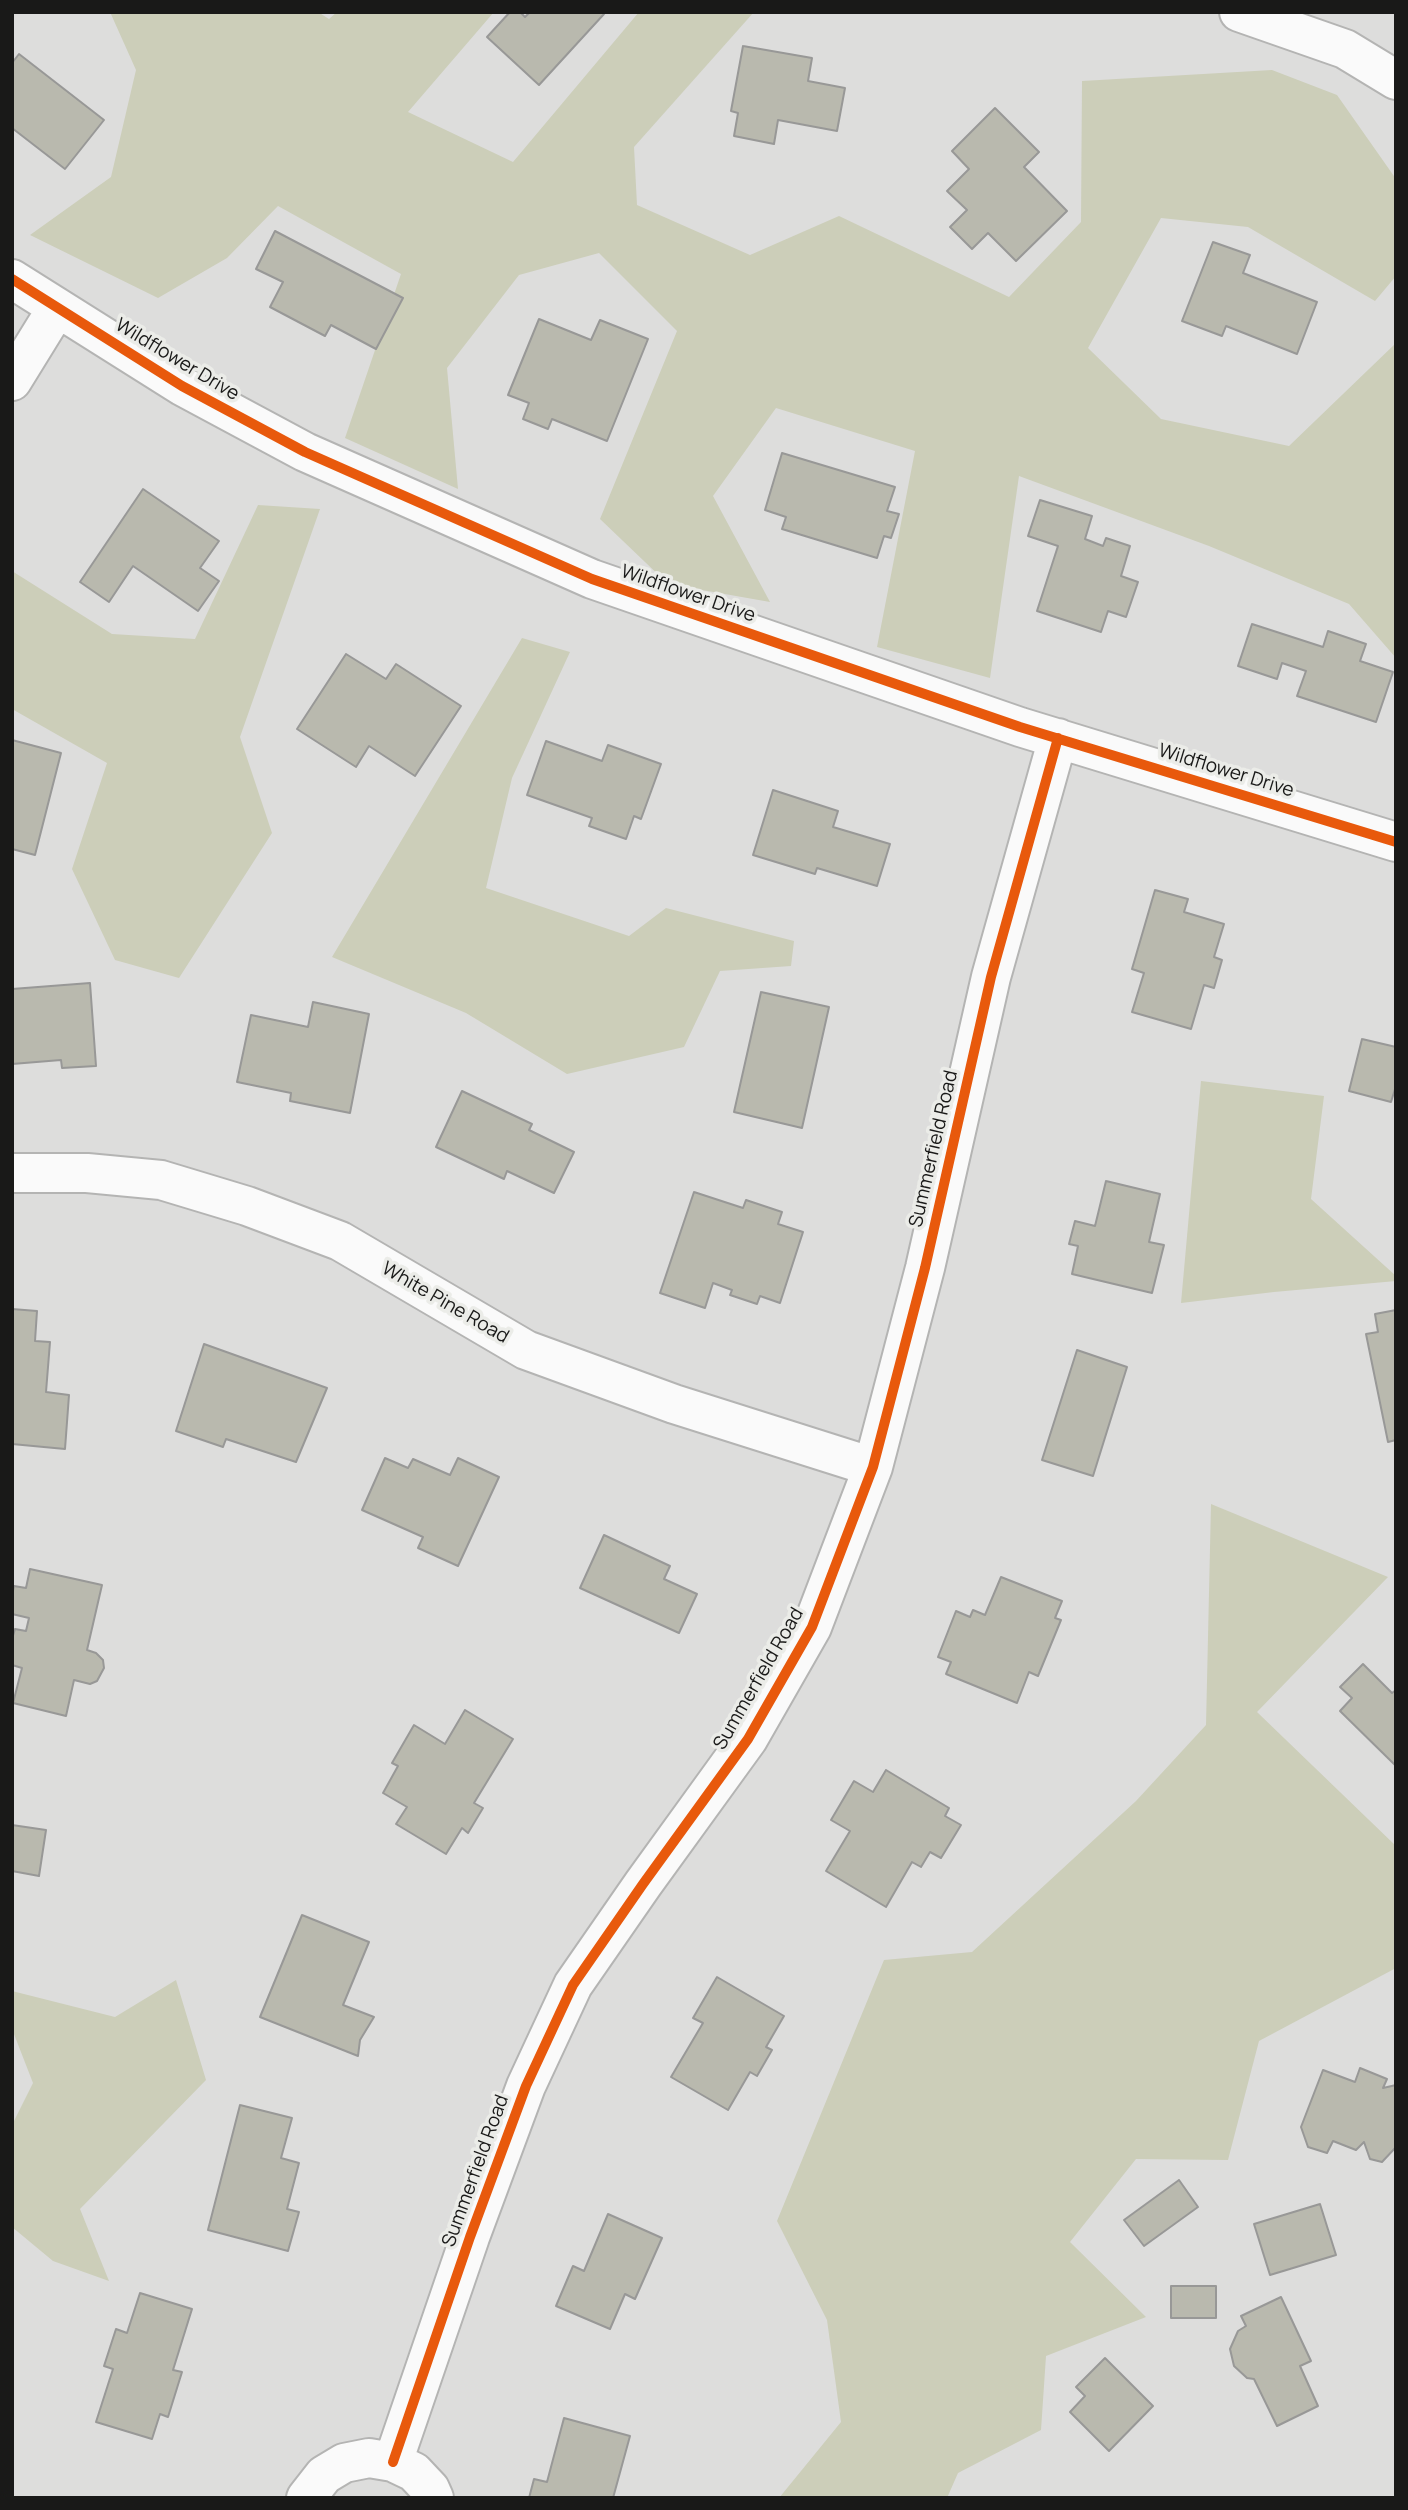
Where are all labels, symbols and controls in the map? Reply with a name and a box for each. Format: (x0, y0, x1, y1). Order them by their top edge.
street label: Wildflower Drive (111, 314, 243, 406)
street label: Wildflower Drive (618, 560, 758, 628)
street label: Wildflower Drive (1155, 740, 1297, 802)
street label: Summerfield Road (905, 1068, 963, 1230)
street label: White Pine Road (378, 1257, 512, 1349)
street label: Summerfield Road (709, 1604, 809, 1754)
street label: Summerfield Road (438, 2092, 514, 2250)

